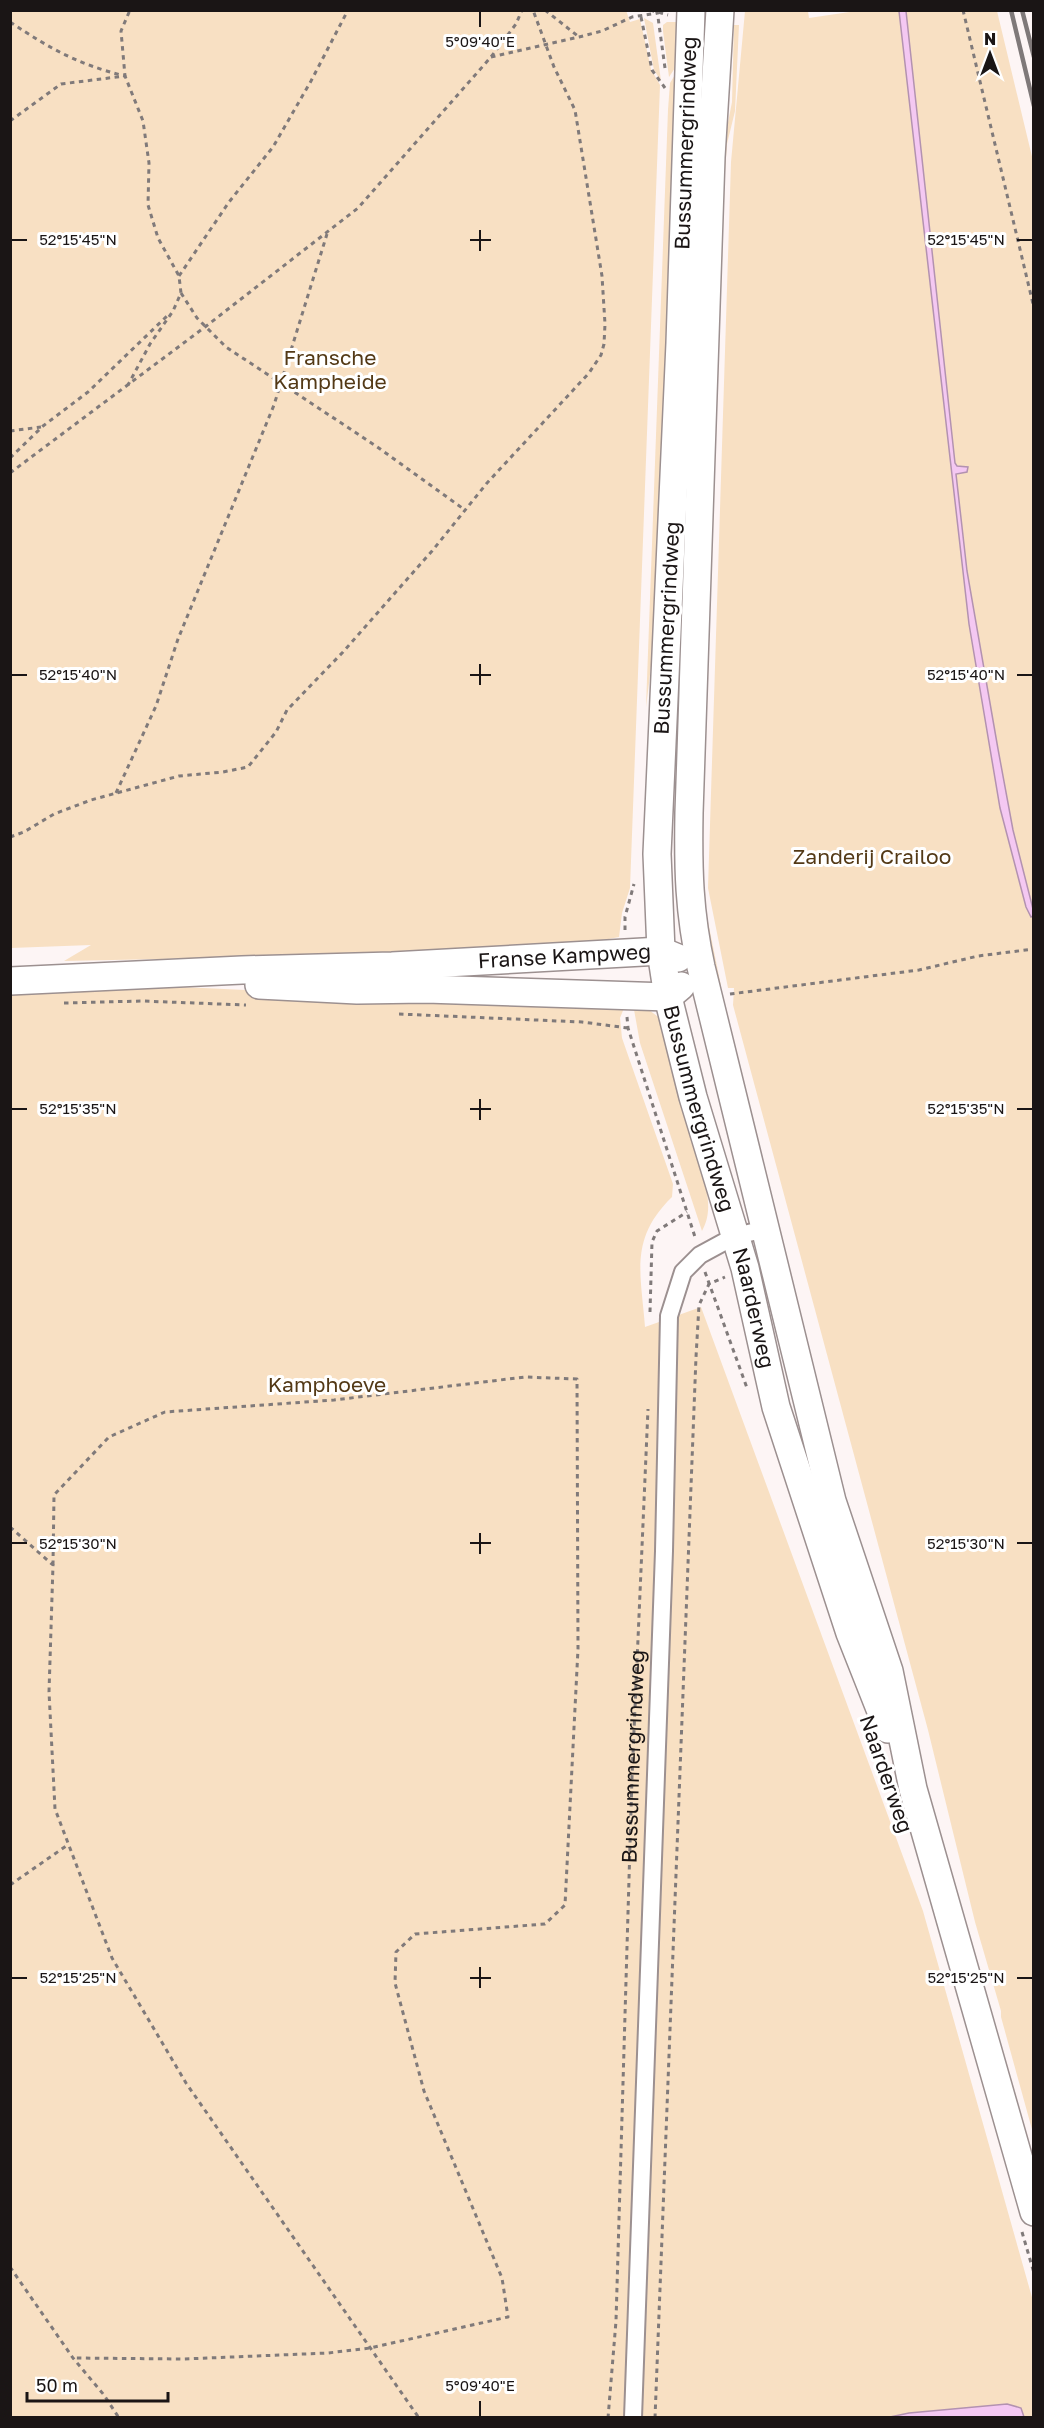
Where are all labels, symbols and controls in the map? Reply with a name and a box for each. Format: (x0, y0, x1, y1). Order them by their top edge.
north arrow (960, 24, 1020, 84)
text: N (984, 29, 996, 49)
text: 5°09'40"E (445, 32, 515, 50)
street label: Bussummergrindweg (668, 36, 702, 250)
text: 52°15'45"N (39, 230, 117, 248)
text: 52°15'45"N (927, 230, 1005, 248)
park label: Fransche Kampheide (273, 344, 387, 394)
street label: Bussummergrindweg (647, 521, 685, 735)
text: 52°15'40"N (39, 665, 117, 683)
text: 52°15'40"N (927, 665, 1005, 683)
park label: Zanderij Crailoo (793, 843, 951, 869)
street label: Franse Kampweg (477, 938, 652, 973)
street label: Bussummergrindweg (659, 1002, 741, 1215)
text: 52°15'35"N (39, 1099, 117, 1117)
text: 52°15'35"N (927, 1099, 1005, 1117)
street label: Naarderweg (727, 1244, 781, 1371)
park label: Kamphoeve (268, 1371, 386, 1397)
text: 52°15'30"N (39, 1534, 117, 1552)
text: 52°15'30"N (927, 1534, 1005, 1552)
street label: Bussummergrindweg (615, 1649, 650, 1864)
street label: Naarderweg (855, 1711, 919, 1836)
text: 52°15'25"N (39, 1968, 117, 1986)
text: 52°15'25"N (927, 1968, 1005, 1986)
scale bar (27, 2365, 168, 2403)
text: 50 m (36, 2374, 78, 2396)
text: 5°09'40"E (445, 2376, 515, 2394)

